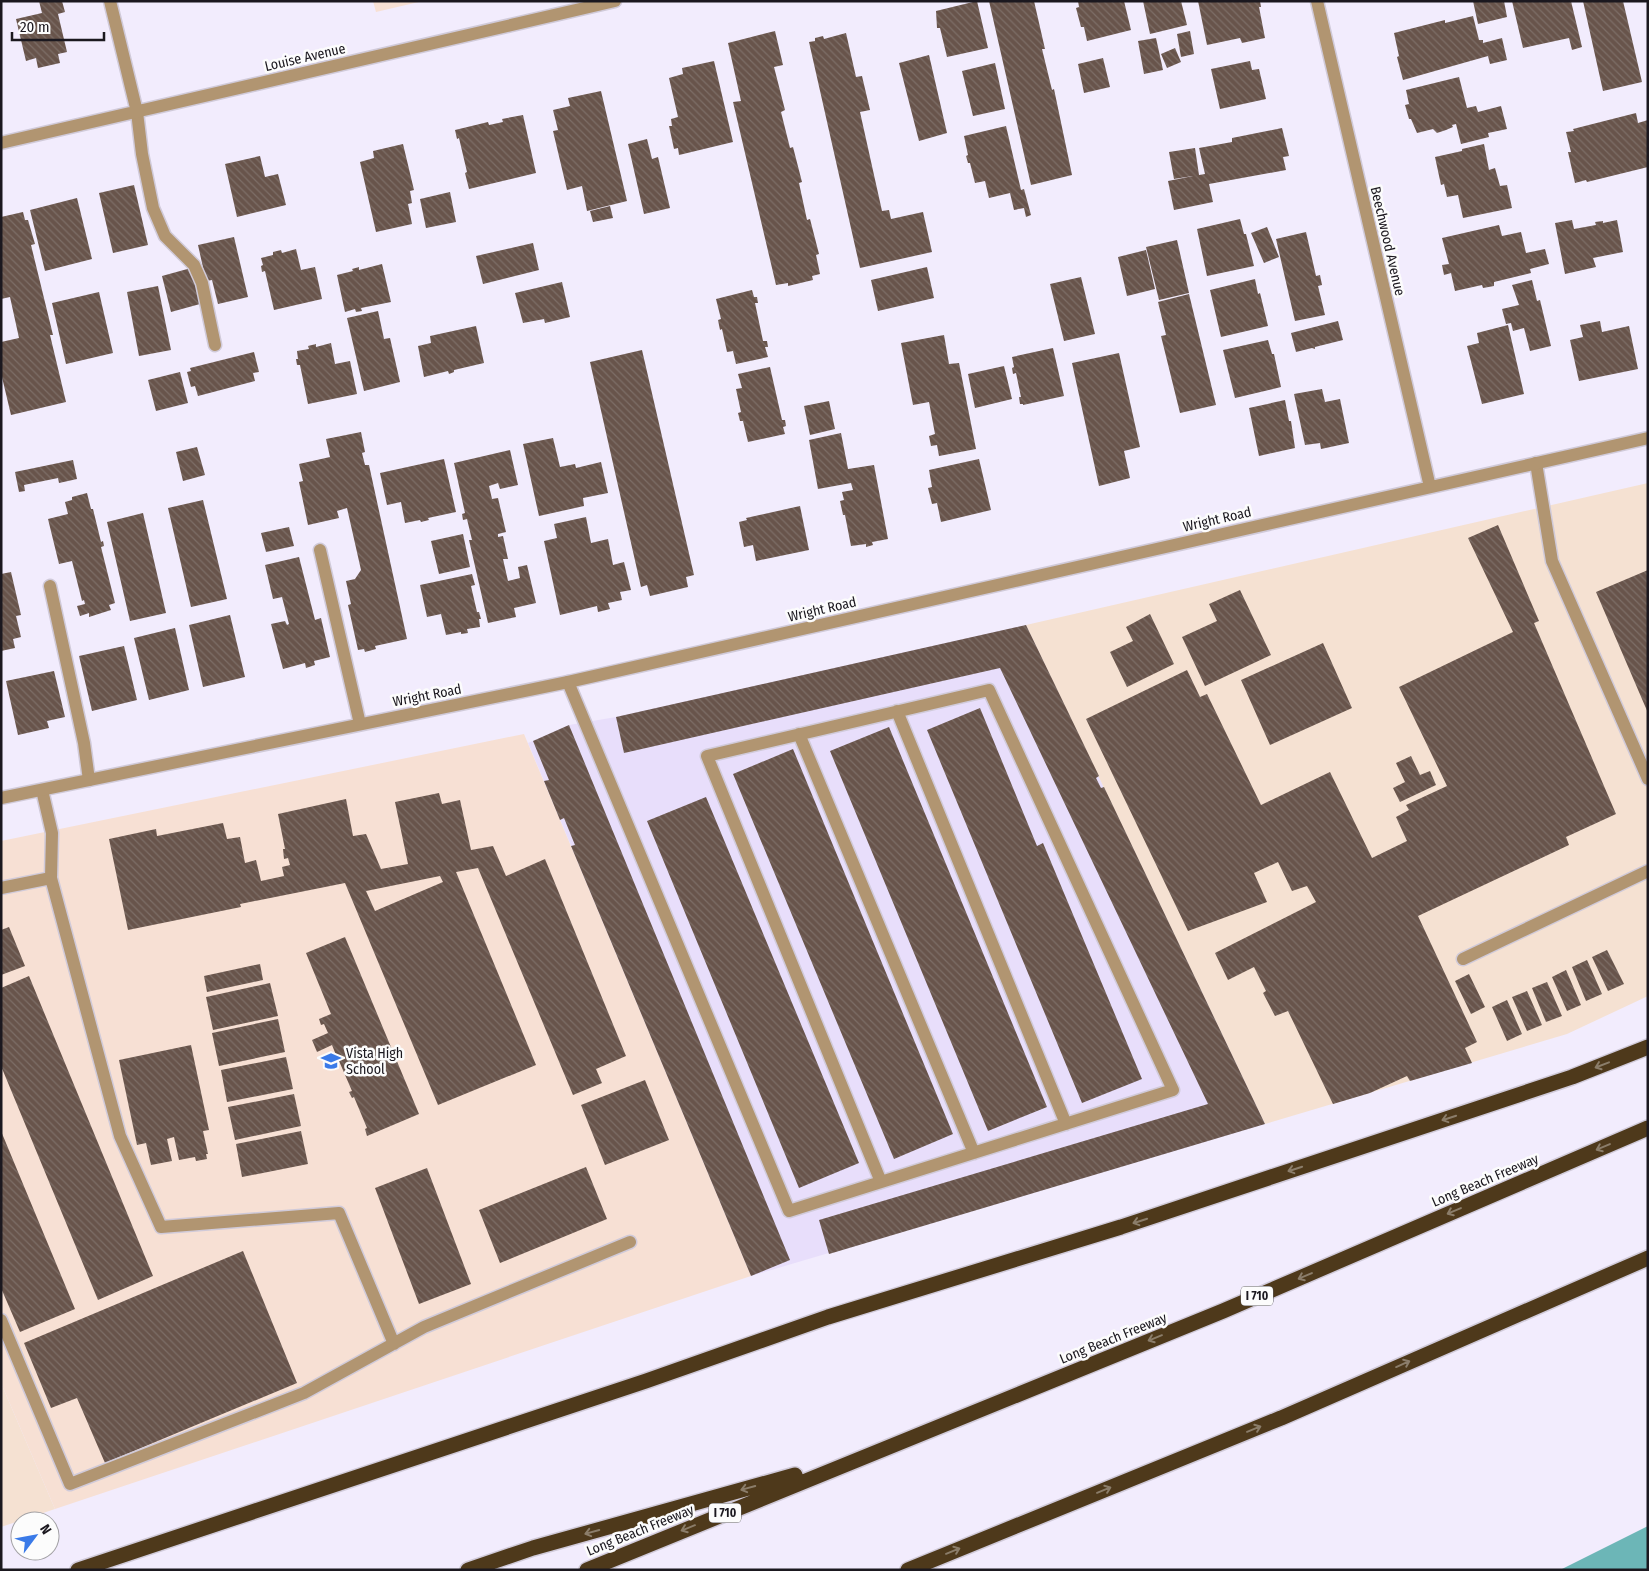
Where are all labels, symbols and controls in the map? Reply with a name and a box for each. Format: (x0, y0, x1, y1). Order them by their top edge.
scale bar (12, 10, 105, 42)
text: 20 m (20, 18, 50, 36)
street label: Louise Avenue (263, 40, 347, 75)
street label: Beechwood Avenue (1367, 185, 1408, 297)
street label: Wright Road (1181, 503, 1253, 536)
street label: Wright Road (786, 593, 858, 626)
street label: Wright Road (391, 680, 463, 710)
place label: Vista High School (346, 1045, 403, 1078)
school or university icon: Vista High School (320, 1050, 342, 1072)
one-way arrow (1595, 1061, 1610, 1070)
one-way arrow (1441, 1114, 1457, 1123)
one-way arrow (1596, 1142, 1611, 1152)
street label: Long Beach Freeway (1429, 1150, 1542, 1211)
one-way arrow (1287, 1165, 1303, 1174)
one-way arrow (1447, 1207, 1462, 1217)
one-way arrow (1133, 1216, 1149, 1226)
one-way arrow (1298, 1271, 1313, 1281)
road number: I 710 (1241, 1286, 1273, 1305)
street label: Long Beach Freeway (1057, 1309, 1170, 1368)
one-way arrow (1148, 1334, 1163, 1344)
one-way arrow (1395, 1359, 1410, 1369)
one-way arrow (1246, 1424, 1261, 1433)
one-way arrow (741, 1484, 757, 1494)
one-way arrow (1096, 1485, 1111, 1494)
street label: Long Beach Freeway (584, 1501, 697, 1560)
road number: I 710 (709, 1504, 741, 1522)
north arrow (10, 1511, 60, 1561)
text: N (36, 1521, 55, 1537)
one-way arrow (681, 1524, 696, 1533)
one-way arrow (584, 1527, 600, 1537)
one-way arrow (945, 1546, 960, 1556)

